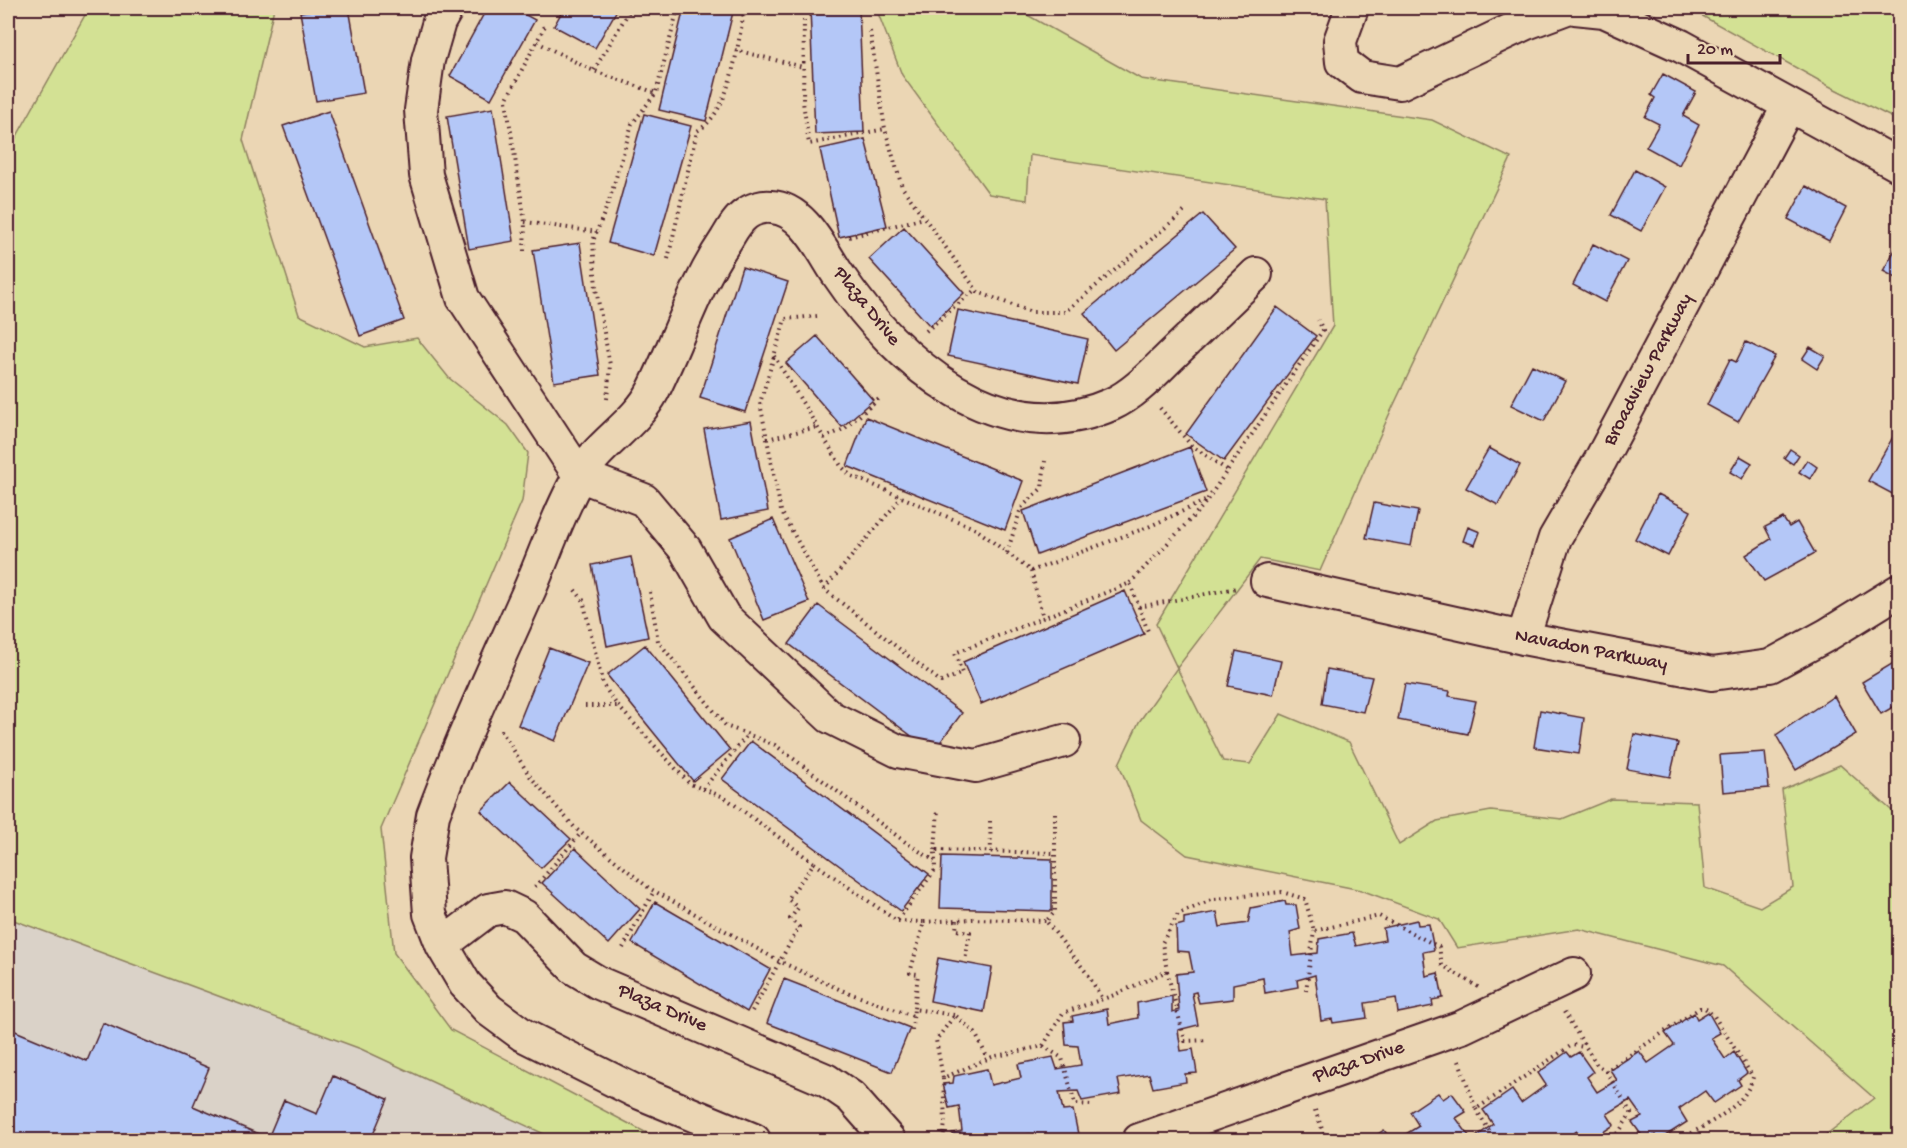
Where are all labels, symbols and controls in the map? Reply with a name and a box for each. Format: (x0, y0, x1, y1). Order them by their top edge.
scale bar (1688, 27, 1780, 65)
text: 20 m (1697, 40, 1733, 61)
street label: Plaza Drive (827, 262, 905, 352)
street label: Broadview Parkway (1599, 290, 1699, 451)
street label: Navadon Parkway (1513, 625, 1669, 677)
street label: Plaza Drive (613, 980, 711, 1038)
street label: Plaza Drive (1309, 1036, 1408, 1090)

